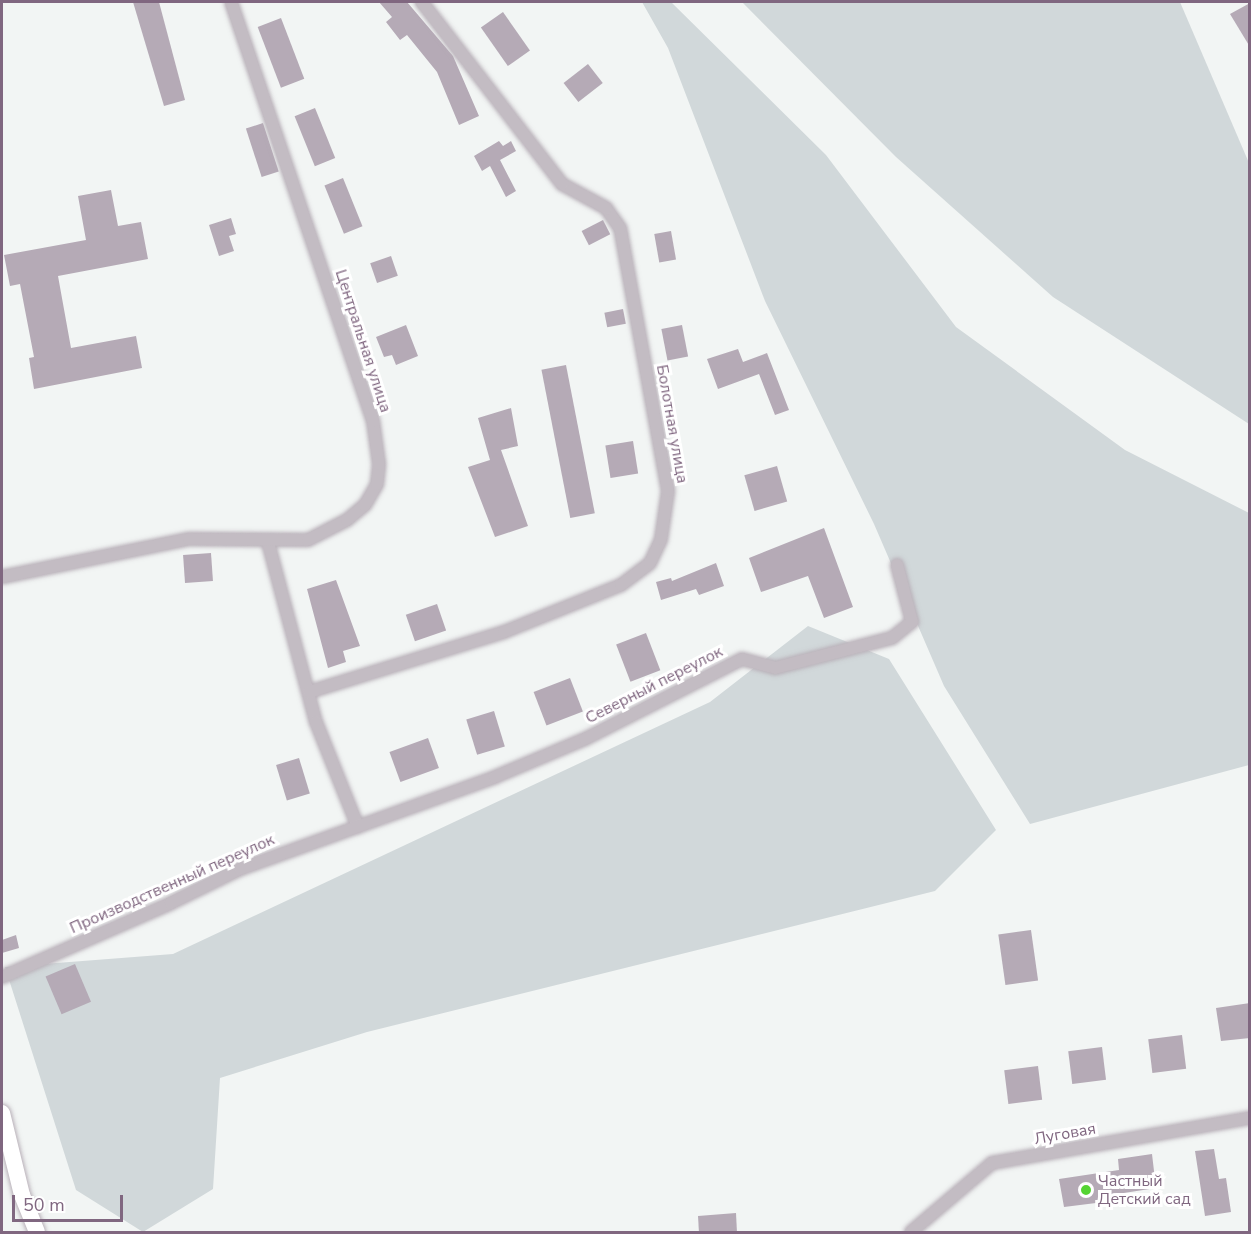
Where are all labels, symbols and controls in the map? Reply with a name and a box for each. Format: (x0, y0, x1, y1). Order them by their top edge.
street label: Центральная улица (331, 267, 395, 415)
street label: Болотная улица (652, 363, 692, 485)
street label: Северный переулок (582, 642, 726, 728)
street label: Производственный переулок (67, 830, 277, 938)
street label: Луговая (1033, 1119, 1097, 1149)
place label: Частный Детский сад (1098, 1171, 1191, 1209)
scale bar (15, 1183, 126, 1221)
marker: Частный Детский сад (1079, 1183, 1093, 1197)
text: 50 m (23, 1193, 65, 1217)

